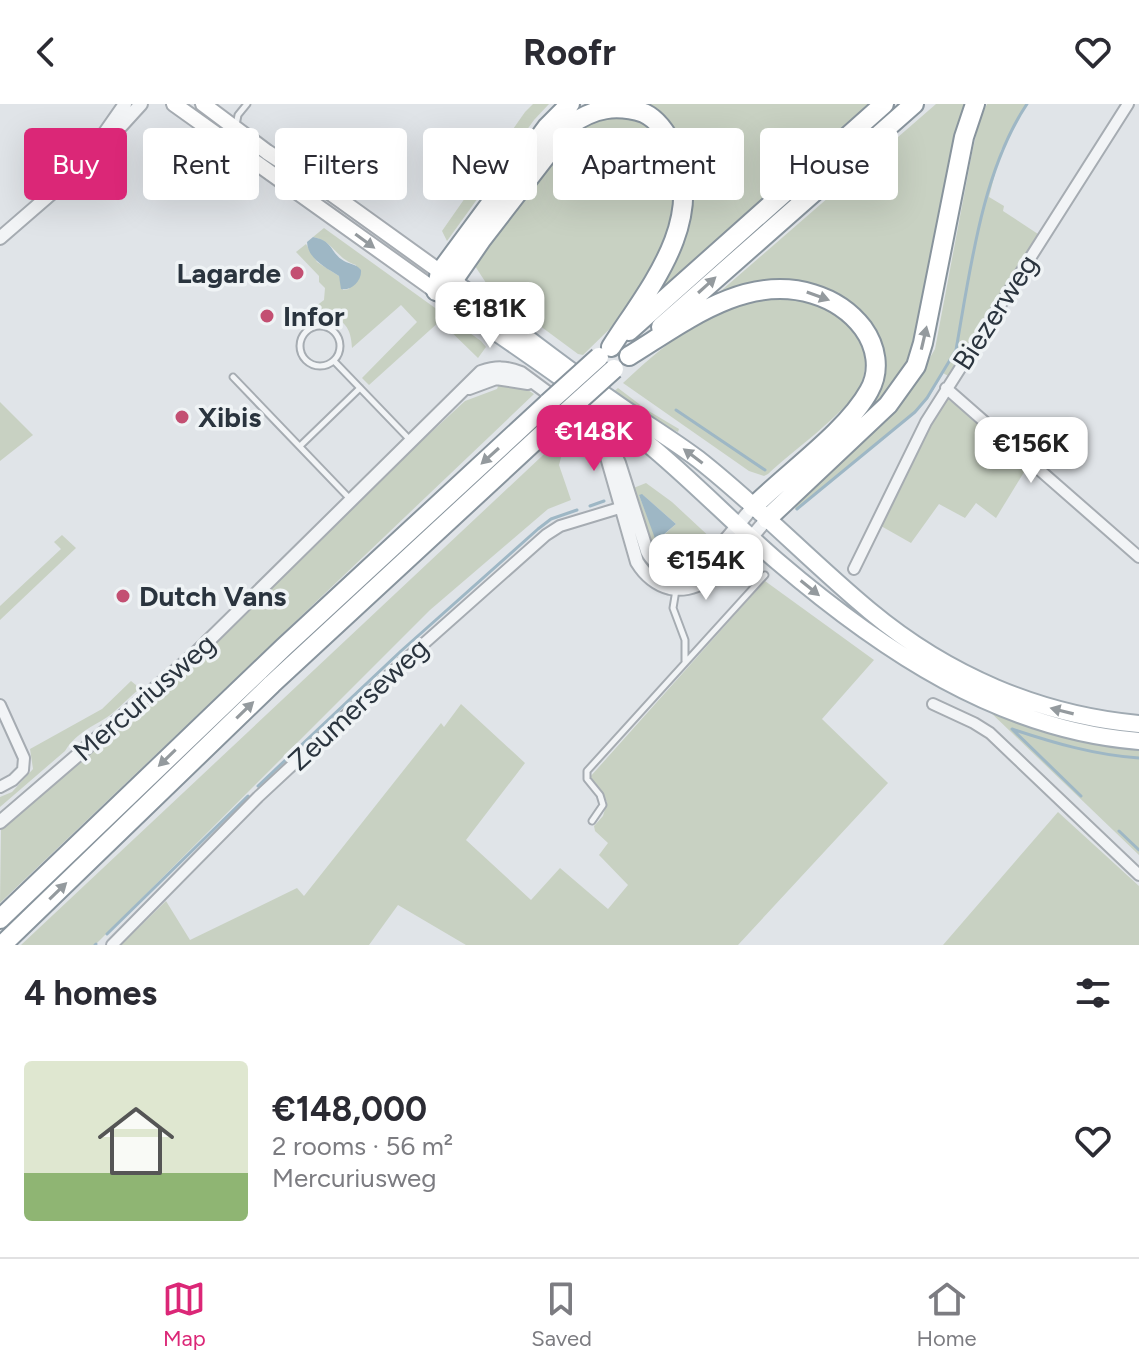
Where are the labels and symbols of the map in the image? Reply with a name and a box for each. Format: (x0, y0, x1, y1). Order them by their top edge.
one-way arrow (355, 232, 376, 248)
street label: Biezerweg (945, 248, 1045, 376)
place label: Lagarde (177, 256, 281, 290)
marker: Lagarde (288, 264, 306, 282)
one-way arrow (697, 277, 717, 294)
pin: €181K (434, 282, 546, 350)
one-way arrow (806, 290, 830, 302)
place label: Infor (283, 299, 345, 333)
marker: Infor (258, 307, 276, 325)
one-way arrow (918, 325, 931, 350)
place label: Xibis (198, 400, 261, 434)
pin: €148K (538, 405, 650, 473)
marker: Xibis (173, 408, 191, 426)
pin: €156K (975, 417, 1087, 485)
one-way arrow (481, 447, 501, 464)
one-way arrow (683, 449, 704, 465)
pin: €154K (650, 534, 762, 602)
place label: Dutch Vans (139, 579, 286, 613)
one-way arrow (800, 579, 820, 595)
marker: Dutch Vans (114, 587, 132, 605)
street label: Mercuriusweg (66, 626, 222, 768)
street label: Zeumerseweg (281, 631, 435, 777)
one-way arrow (235, 701, 254, 720)
one-way arrow (1050, 704, 1075, 716)
one-way arrow (158, 749, 177, 767)
one-way arrow (48, 882, 67, 900)

